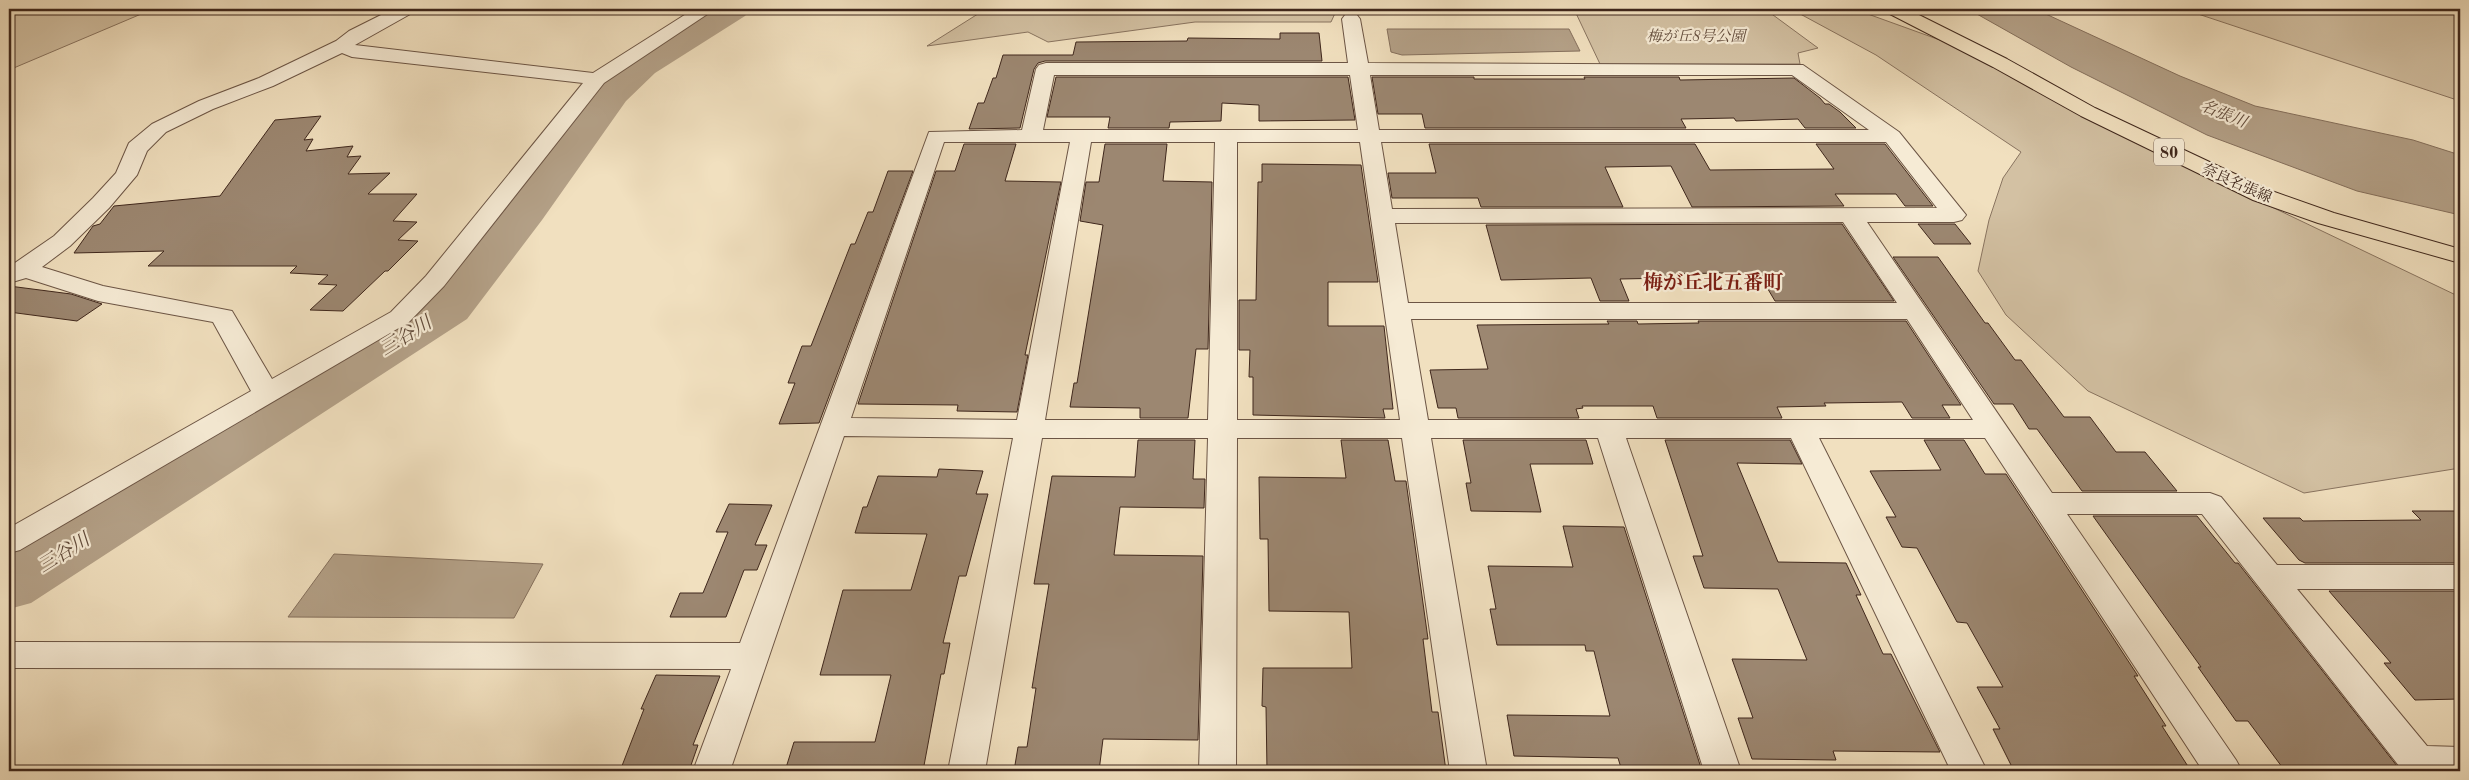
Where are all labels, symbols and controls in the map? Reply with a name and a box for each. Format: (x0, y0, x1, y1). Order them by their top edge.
park label: 梅が丘8号公園 (1647, 28, 1748, 45)
water label: 名張川 (2198, 97, 2251, 132)
road number: 80 (2154, 138, 2184, 166)
street label: 奈良名張線 (2199, 160, 2275, 206)
district label: 梅が丘北五番町 (1643, 271, 1784, 294)
water label: 三谷川 (376, 311, 437, 360)
water label: 三谷川 (34, 528, 95, 577)

